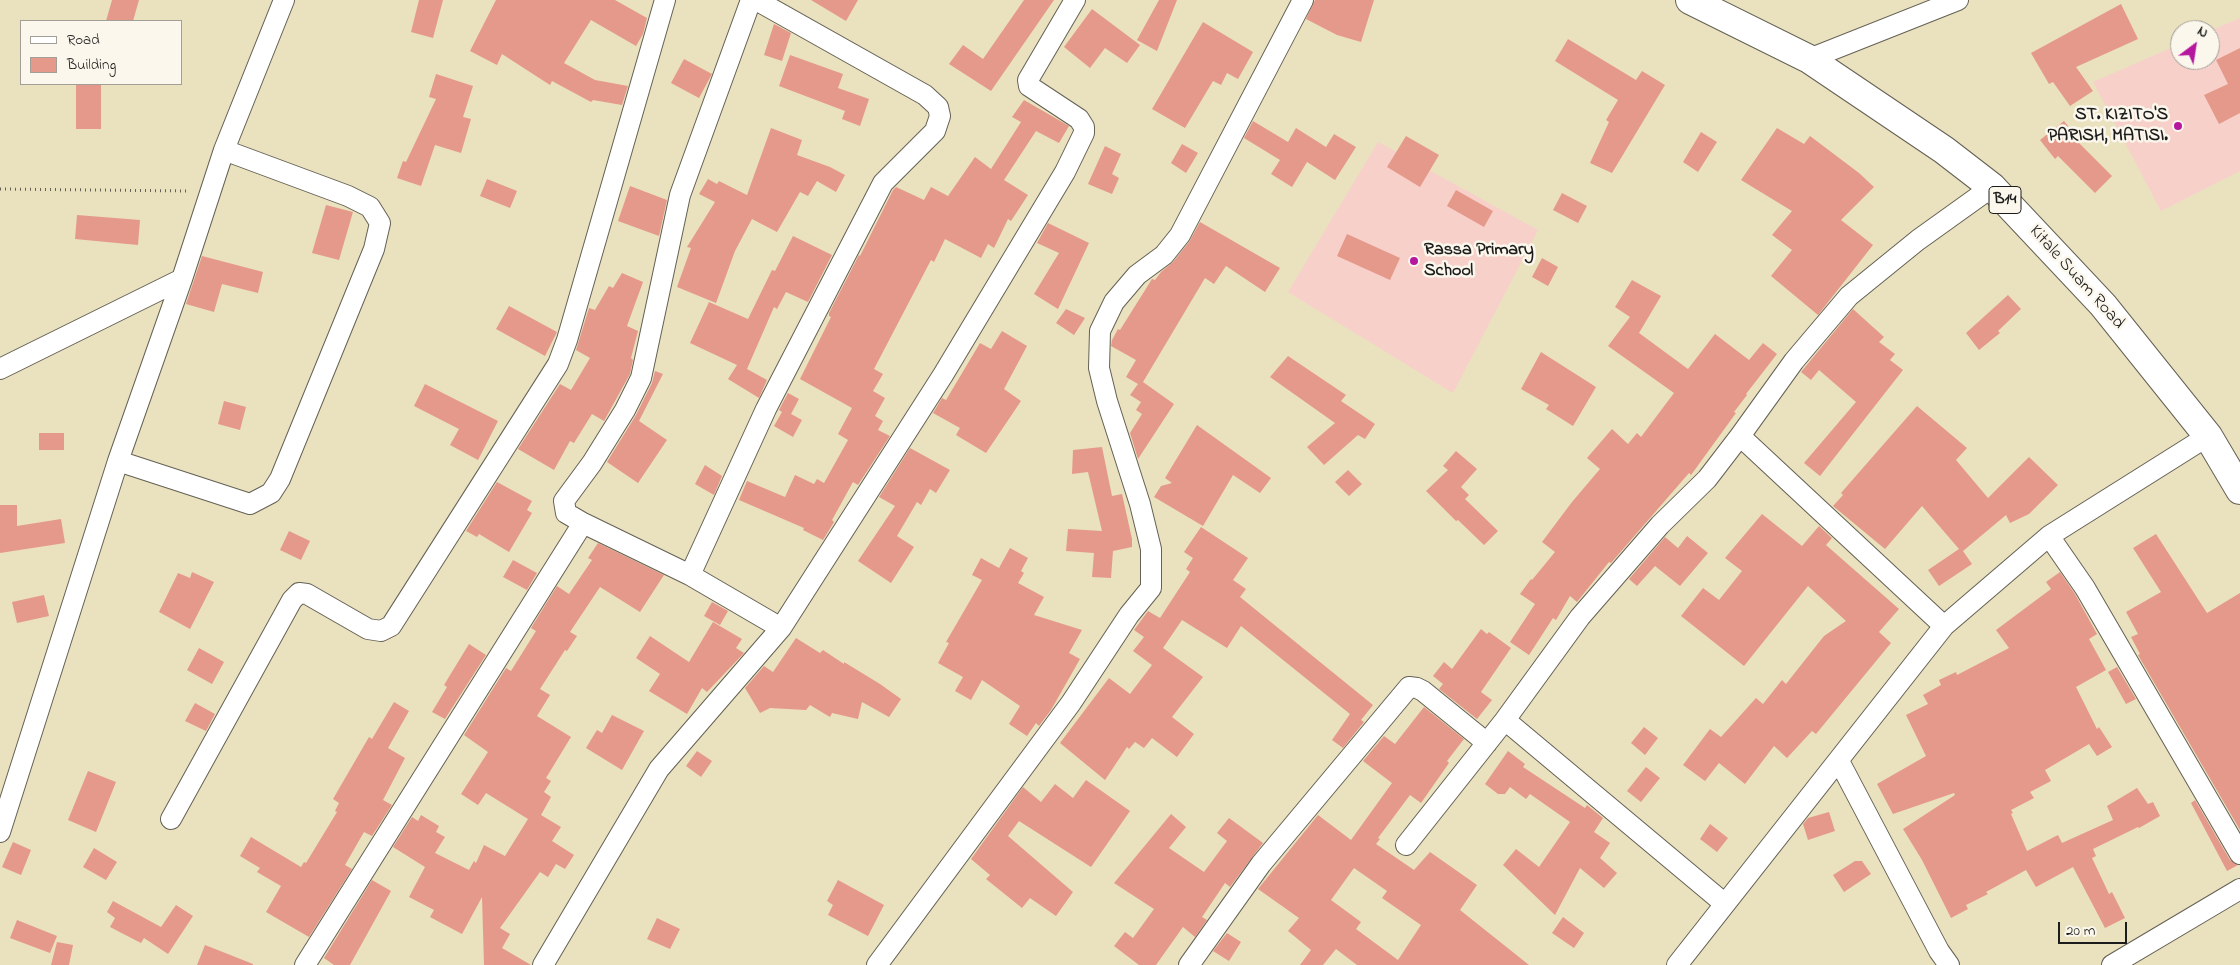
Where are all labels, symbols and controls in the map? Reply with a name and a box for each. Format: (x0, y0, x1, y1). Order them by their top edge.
legend (20, 20, 182, 85)
north arrow (2170, 20, 2220, 70)
text: N (2193, 21, 2212, 44)
text: Road (67, 29, 100, 51)
text: Building (67, 54, 116, 76)
place label: ST. KIZITO'S PARISH, MATISI. (2048, 105, 2168, 148)
marker: ST. KIZITO'S PARISH, MATISI. (2172, 120, 2184, 132)
road number: B14 (1989, 186, 2021, 214)
street label: Kitale Suam Road (2024, 222, 2128, 334)
place label: Rassa Primary School (1424, 240, 1534, 282)
marker: Rassa Primary School (1408, 255, 1420, 267)
scale bar (2060, 912, 2129, 944)
text: 20 m (2066, 920, 2095, 942)

